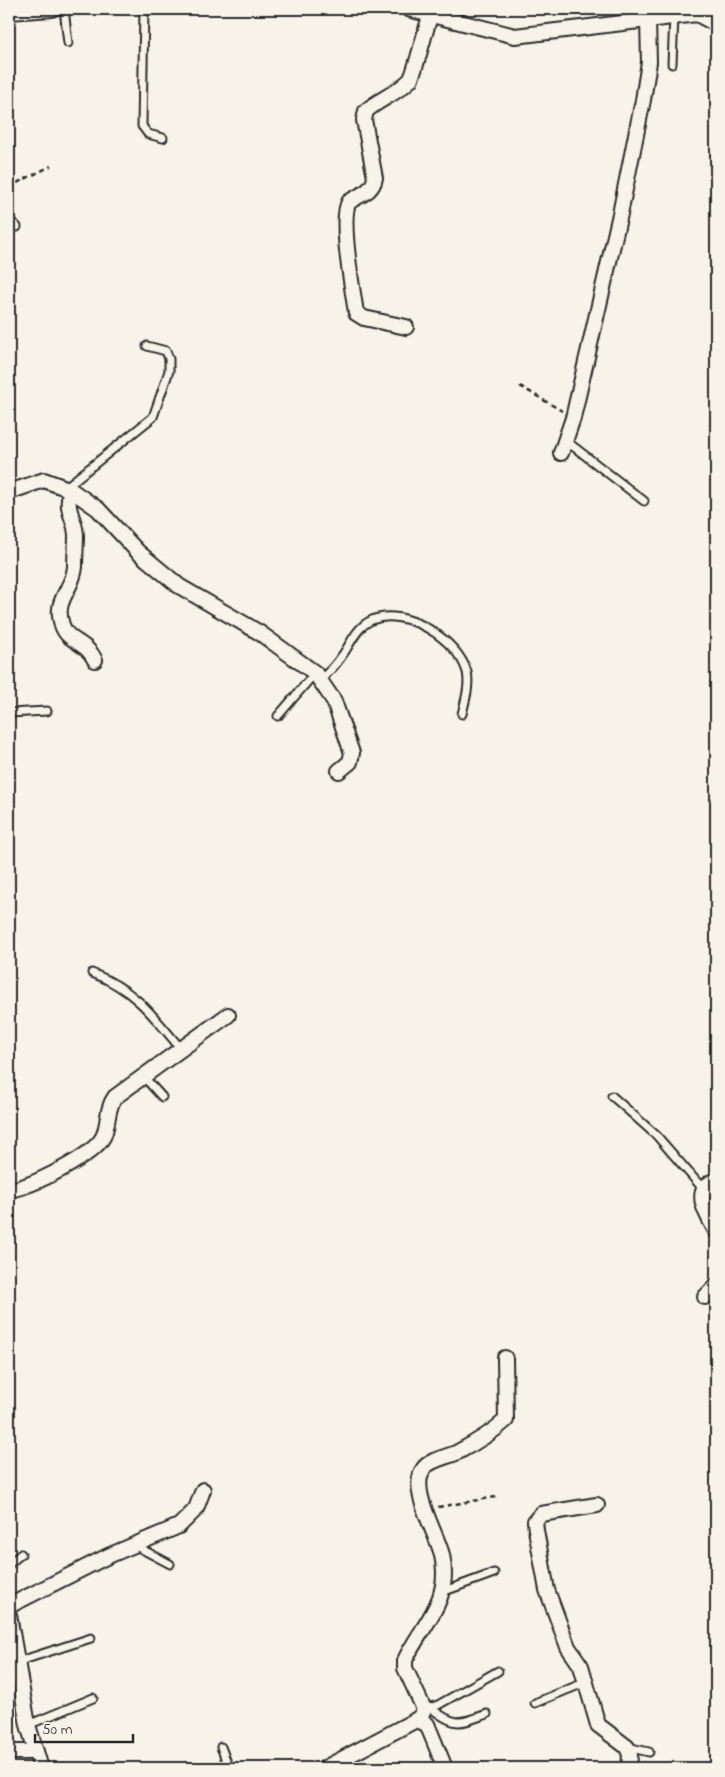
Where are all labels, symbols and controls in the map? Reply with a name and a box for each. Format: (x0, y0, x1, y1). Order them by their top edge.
scale bar (35, 1712, 132, 1744)
text: 50 m (42, 1719, 73, 1741)

